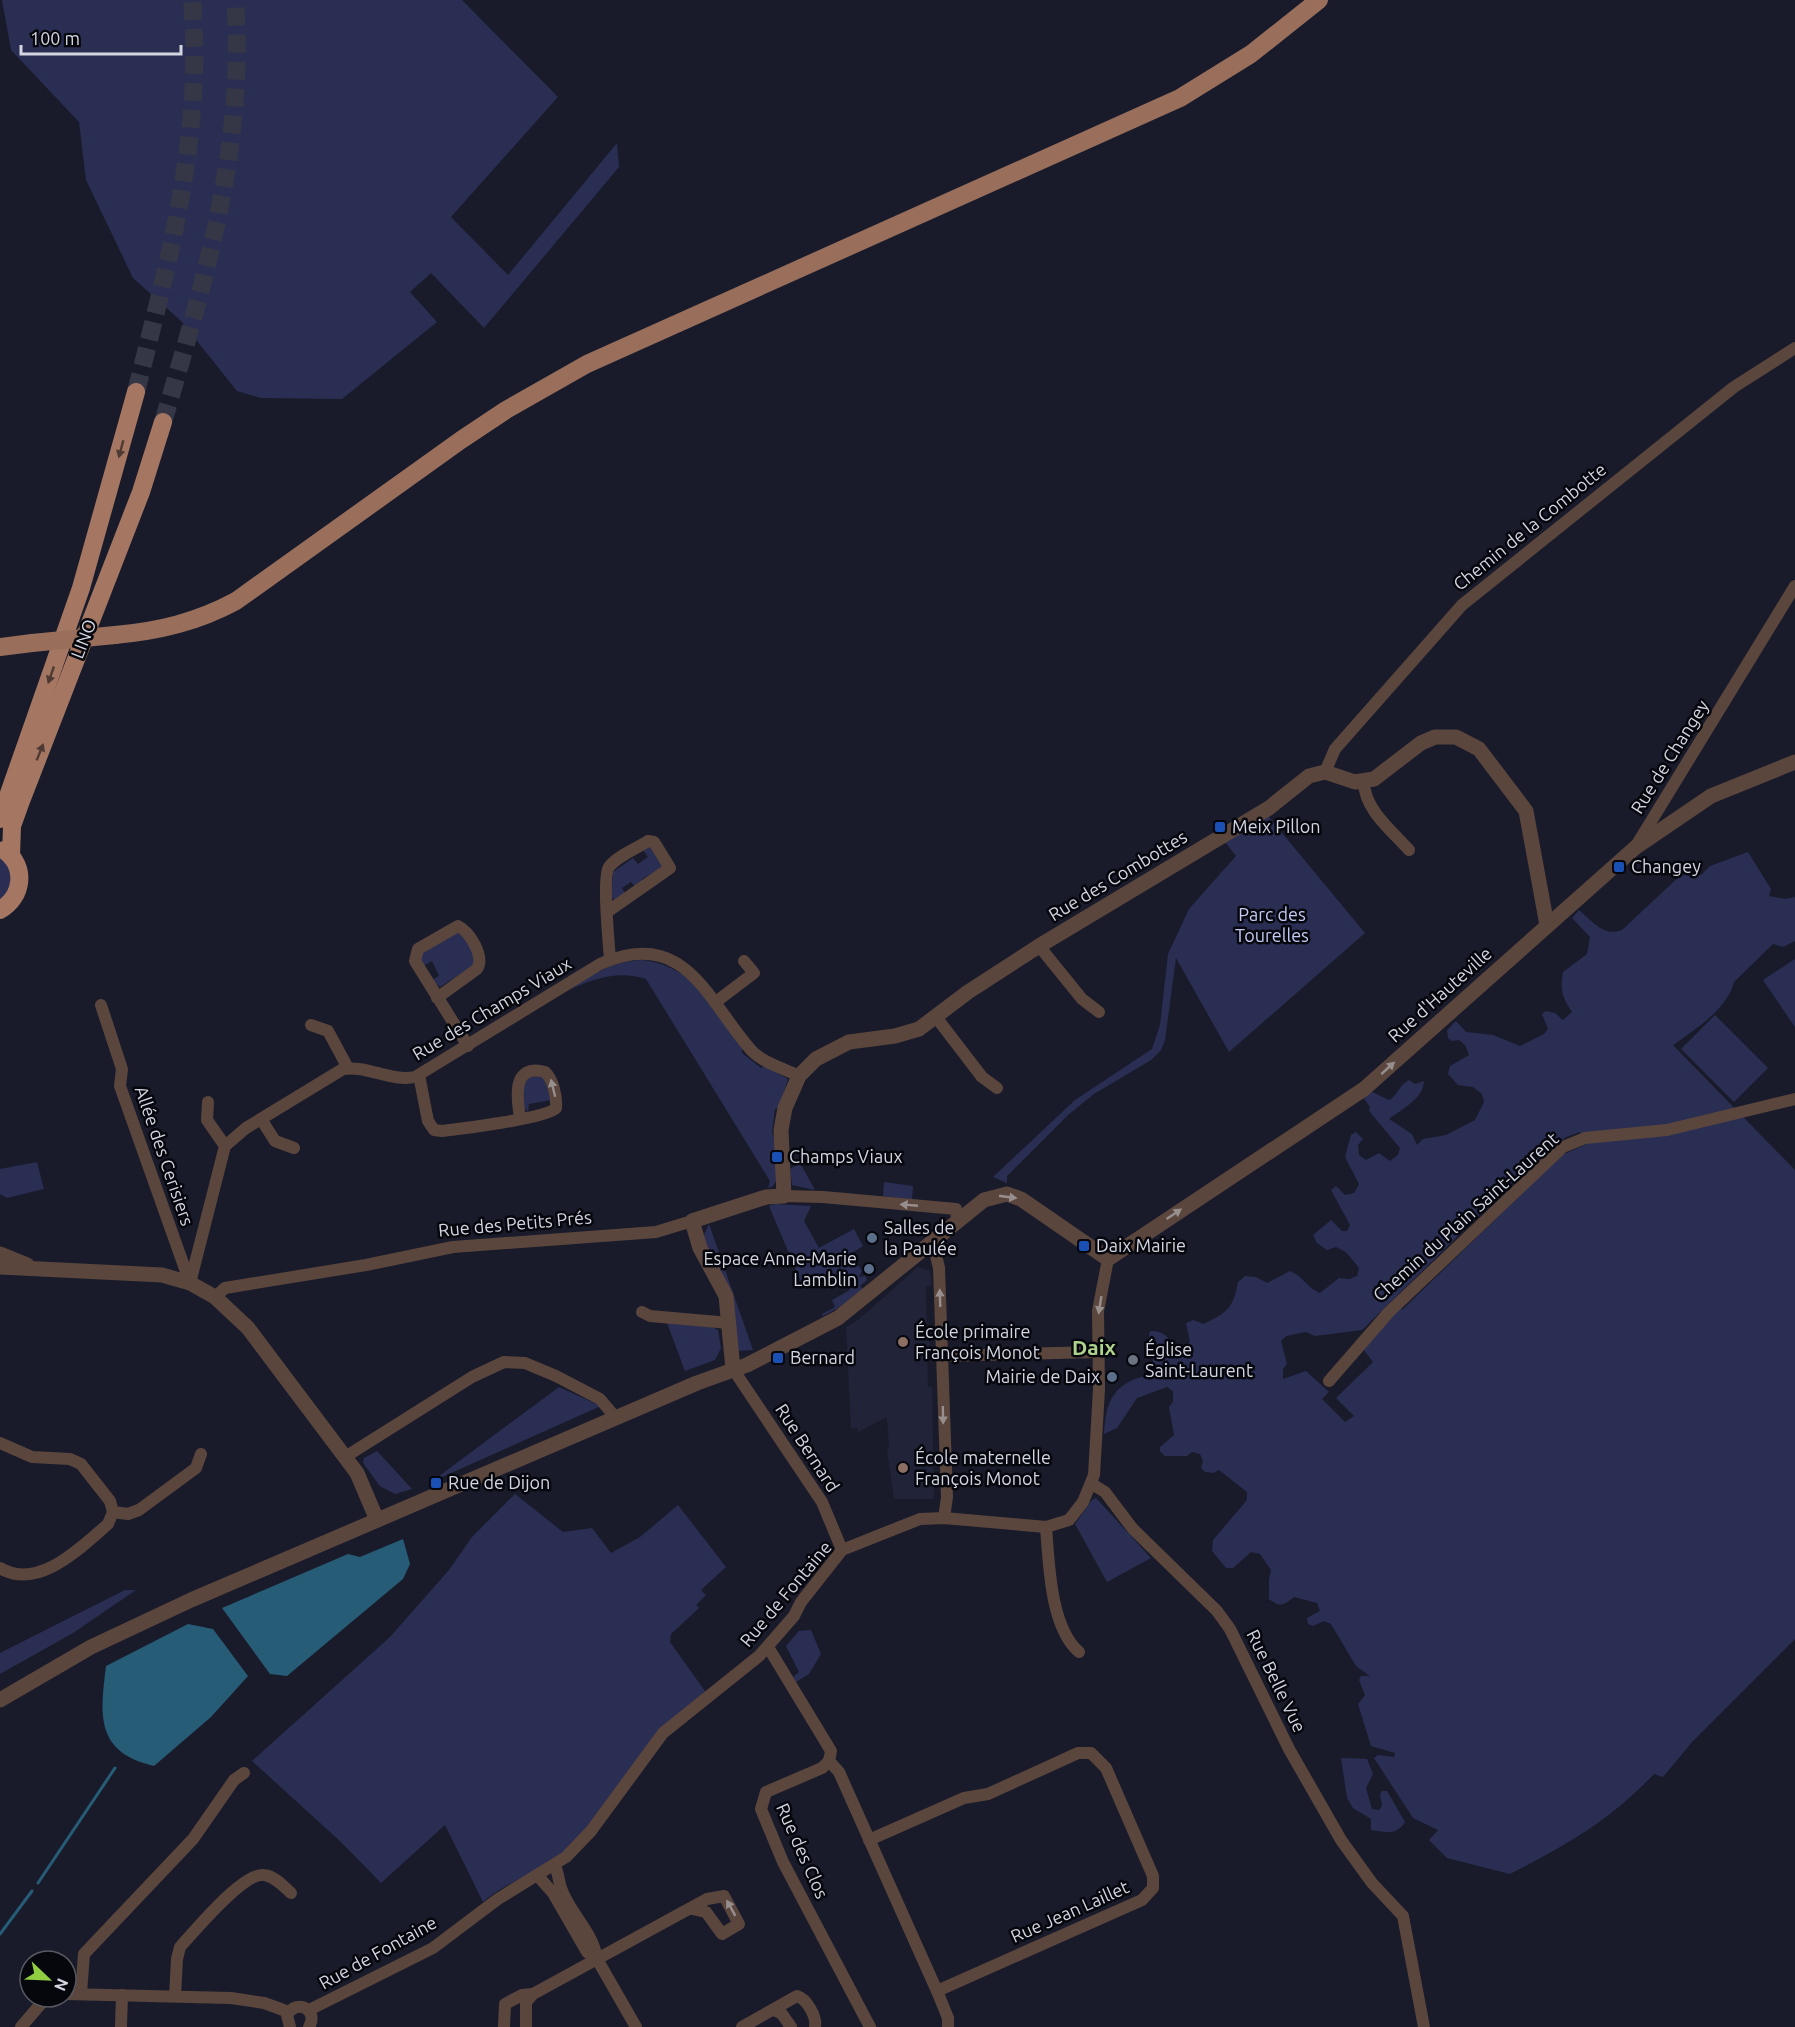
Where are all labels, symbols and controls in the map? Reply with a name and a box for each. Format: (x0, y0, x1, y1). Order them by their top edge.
scale bar (21, 18, 182, 56)
text: 100 m (30, 28, 80, 48)
one-way arrow (116, 440, 126, 458)
street label: Chemin de la Combotte (1449, 459, 1610, 594)
street label: LINO (66, 616, 100, 661)
one-way arrow (45, 666, 55, 684)
street label: Rue de Changey (1626, 696, 1712, 817)
one-way arrow (35, 743, 45, 761)
place label: Meix Pillon (1232, 816, 1321, 836)
marker: Meix Pillon (1213, 820, 1227, 834)
street label: Rue des Combottes (1045, 826, 1190, 924)
place label: Changey (1631, 856, 1701, 876)
marker: Changey (1612, 860, 1626, 874)
park label: Parc des Tourelles (1235, 904, 1309, 945)
street label: Rue d'Hauteville (1384, 943, 1495, 1046)
street label: Rue des Champs Viaux (409, 953, 574, 1063)
one-way arrow (1380, 1061, 1396, 1074)
one-way arrow (547, 1079, 557, 1098)
street label: Allée des Cerisiers (132, 1083, 198, 1228)
street label: Chemin du Plain Saint-Laurent (1369, 1128, 1562, 1305)
place label: Champs Viaux (789, 1146, 903, 1166)
marker: Champs Viaux (770, 1150, 784, 1164)
one-way arrow (999, 1192, 1018, 1201)
one-way arrow (899, 1200, 918, 1210)
street label: Rue des Petits Prés (437, 1206, 593, 1240)
one-way arrow (1165, 1208, 1181, 1220)
place label: Salles de la Paulée (884, 1217, 957, 1258)
marker: Salles de la Paulée (865, 1231, 879, 1245)
place label: Daix Mairie (1096, 1235, 1186, 1255)
marker: Daix Mairie (1077, 1239, 1091, 1253)
place label: Espace Anne-Marie Lamblin (704, 1248, 857, 1289)
marker: Espace Anne-Marie Lamblin (862, 1262, 876, 1276)
one-way arrow (935, 1289, 944, 1308)
one-way arrow (1095, 1296, 1104, 1315)
place label: École primaire François Monot (915, 1320, 1040, 1362)
marker: École primaire François Monot (896, 1335, 910, 1349)
district label: Daix (1072, 1335, 1117, 1359)
place label: Église Saint-Laurent (1145, 1338, 1253, 1380)
place label: Bernard (790, 1347, 855, 1367)
marker: Bernard (771, 1351, 785, 1365)
marker: Église Saint-Laurent (1126, 1353, 1140, 1367)
place label: Mairie de Daix (985, 1366, 1100, 1386)
marker: Mairie de Daix (1105, 1370, 1119, 1384)
street label: Rue Bernard (772, 1400, 844, 1495)
one-way arrow (938, 1405, 948, 1424)
place label: École maternelle François Monot (915, 1446, 1051, 1488)
marker: École maternelle François Monot (896, 1461, 910, 1475)
place label: Rue de Dijon (448, 1472, 550, 1492)
marker: Rue de Dijon (429, 1476, 443, 1490)
street label: Rue de Fontaine (735, 1537, 835, 1650)
street label: Rue Belle Vue (1243, 1626, 1310, 1735)
street label: Rue des Clos (773, 1800, 833, 1901)
street label: Rue Jean Laillet (1007, 1876, 1132, 1946)
one-way arrow (727, 1899, 737, 1916)
street label: Rue de Fontaine (315, 1912, 440, 1993)
north arrow (18, 1949, 78, 2009)
text: N (51, 1976, 72, 1994)

